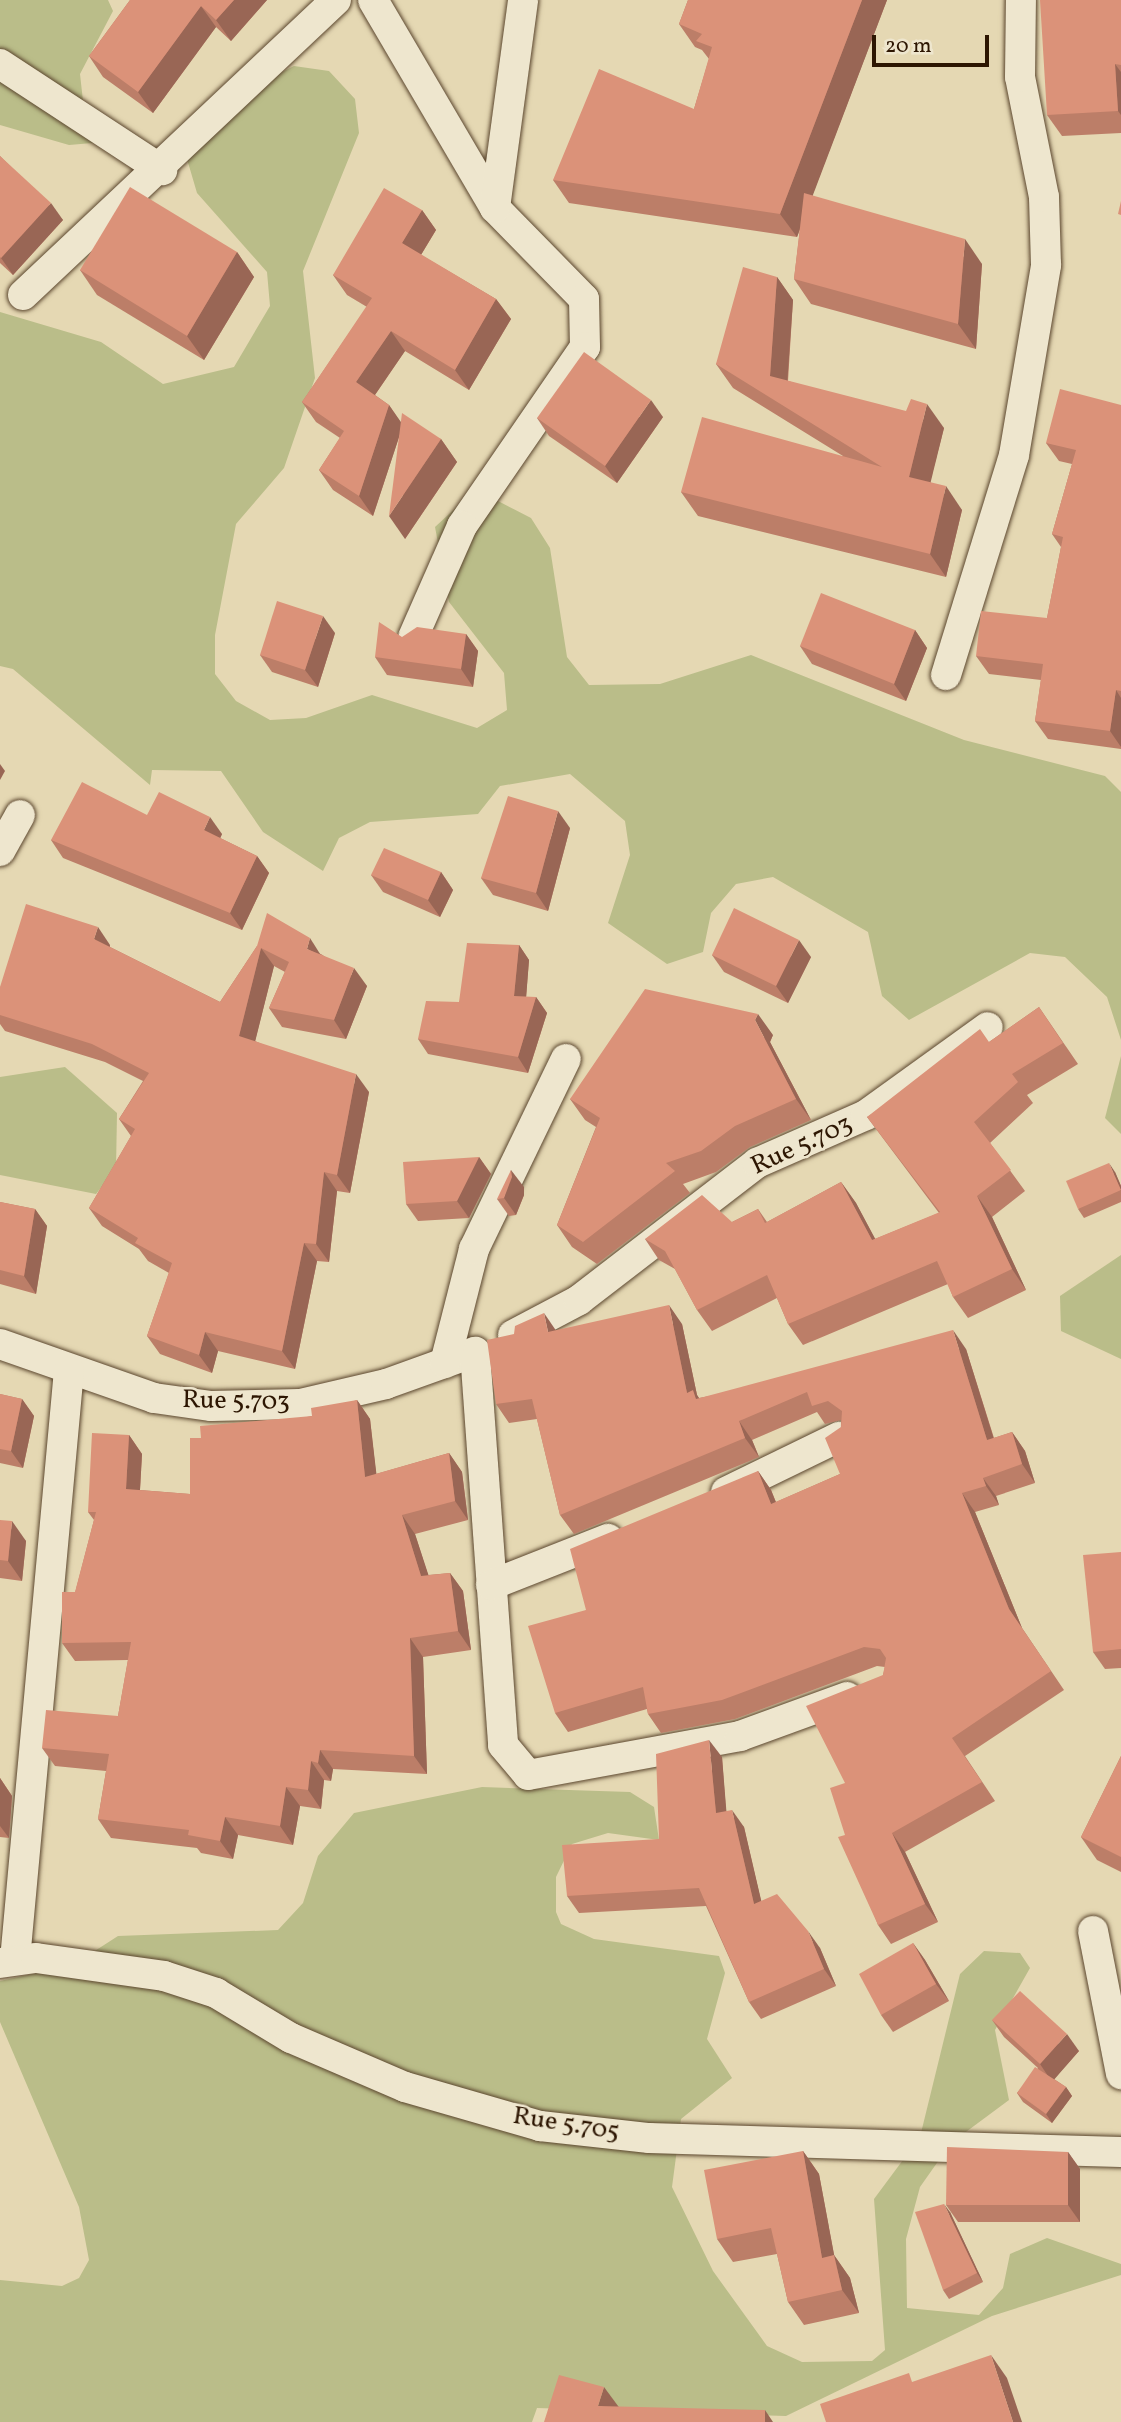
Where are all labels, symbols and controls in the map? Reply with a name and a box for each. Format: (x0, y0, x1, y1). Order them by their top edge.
scale bar (876, 21, 993, 65)
text: 20 m (885, 32, 931, 61)
street label: Rue 5.703 (746, 1109, 858, 1183)
street label: Rue 5.703 (182, 1385, 290, 1419)
street label: Rue 5.705 (510, 2101, 622, 2149)

